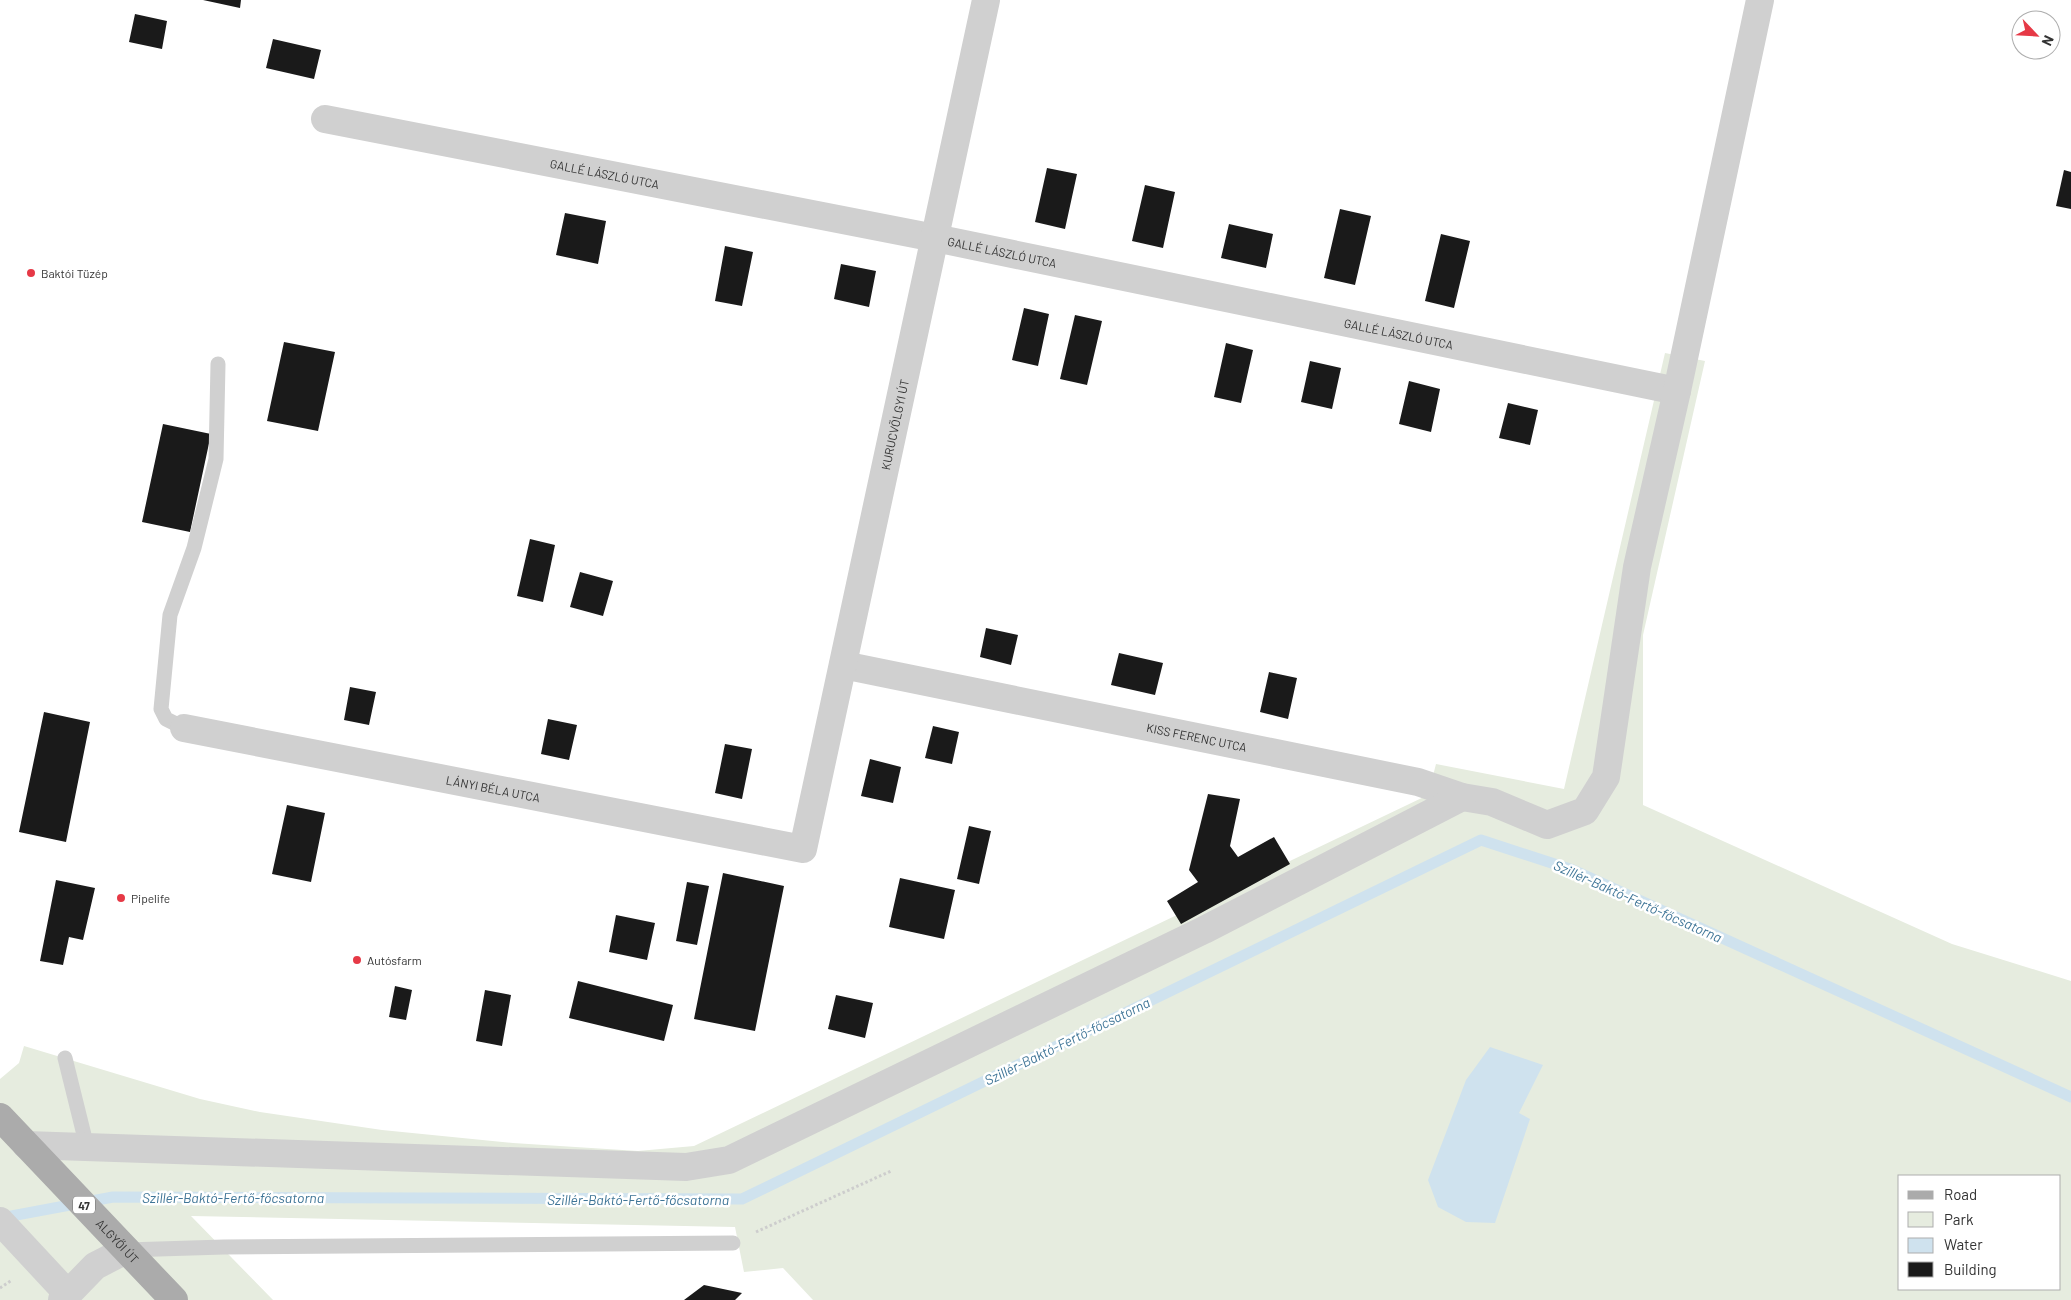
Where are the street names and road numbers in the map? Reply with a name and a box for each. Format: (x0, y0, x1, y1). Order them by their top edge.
street label: GALLÉ LÁSZLÓ UTCA (549, 156, 661, 191)
street label: GALLÉ LÁSZLÓ UTCA (946, 234, 1058, 270)
street label: GALLÉ LÁSZLÓ UTCA (1343, 316, 1455, 352)
street label: KURUCVÖLGYI ÚT (878, 378, 911, 471)
street label: KISS FERENC UTCA (1145, 720, 1248, 754)
street label: LÁNYI BÉLA UTCA (445, 772, 541, 804)
road number: 47 (73, 1196, 95, 1214)
street label: ALGYŐI ÚT (94, 1216, 142, 1266)

